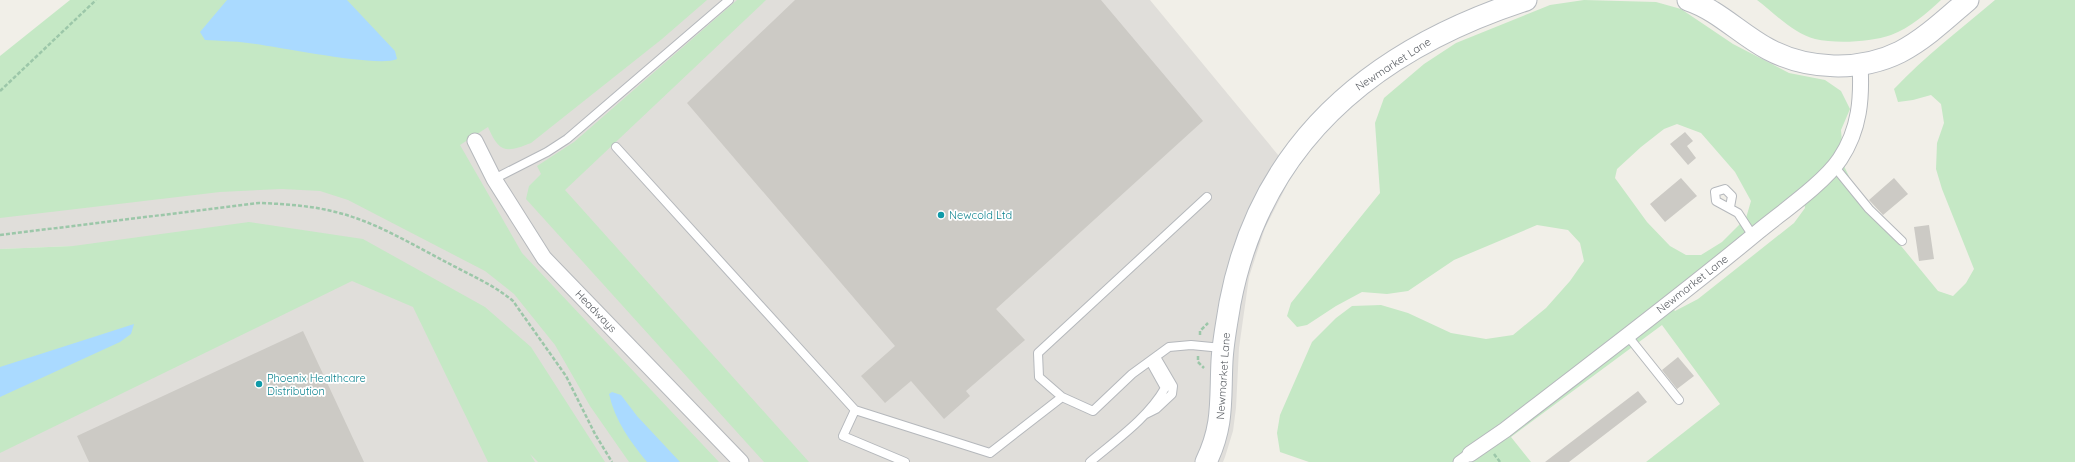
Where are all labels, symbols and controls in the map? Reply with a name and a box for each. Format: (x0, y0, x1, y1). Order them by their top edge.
street label: Newmarket Lane (1353, 34, 1433, 94)
place label: Newcold Ltd (949, 208, 1012, 222)
marker: Newcold Ltd (936, 210, 946, 220)
street label: Newmarket Lane (1653, 252, 1731, 316)
street label: Headways (572, 287, 620, 335)
street label: Newmarket Lane (1213, 332, 1233, 420)
place label: Phoenix Healthcare Distribution (267, 371, 366, 398)
marker: Phoenix Healthcare Distribution (254, 379, 264, 389)

